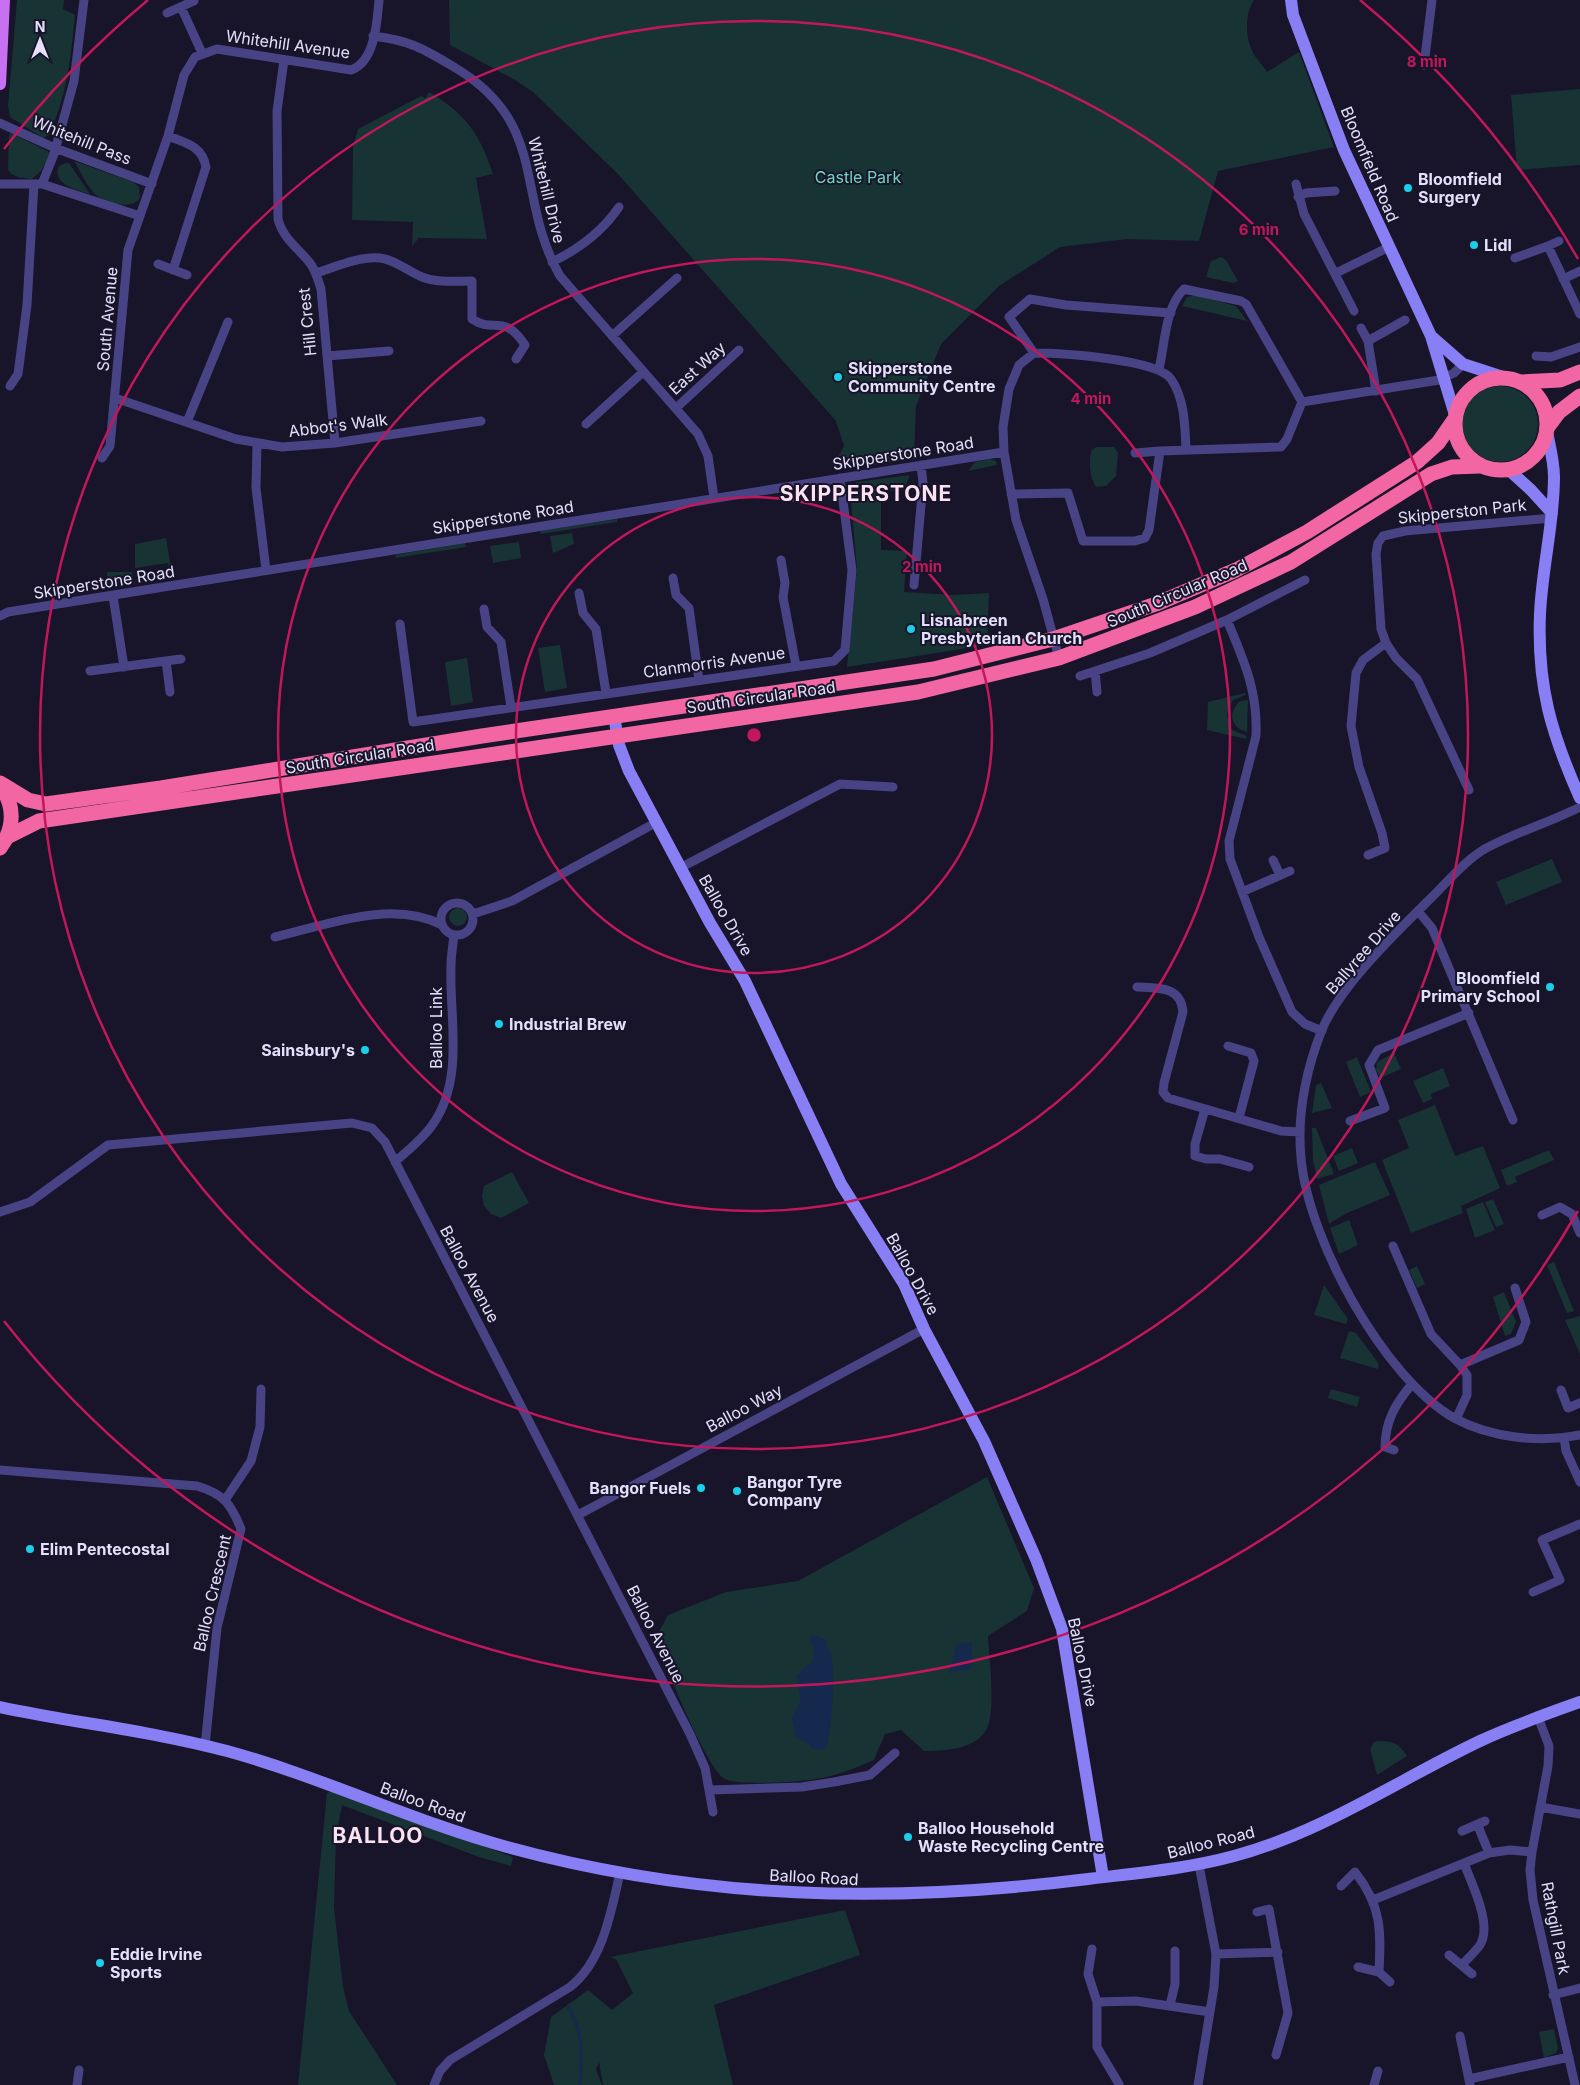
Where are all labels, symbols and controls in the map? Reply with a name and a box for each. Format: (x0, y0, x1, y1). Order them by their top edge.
north arrow (15, 15, 65, 65)
text: N (35, 18, 45, 35)
street label: Whitehill Avenue (225, 25, 351, 63)
text: 8 min (1407, 52, 1447, 71)
street label: Bloomfield Road (1337, 103, 1403, 225)
street label: Whitehill Pass (29, 111, 135, 169)
street label: Whitehill Drive (524, 135, 570, 245)
park label: Castle Park (815, 167, 901, 187)
place label: Bloomfield Surgery (1418, 169, 1502, 207)
marker: Bloomfield Surgery (1402, 182, 1414, 194)
text: 6 min (1239, 220, 1279, 239)
place label: Lidl (1484, 235, 1512, 255)
marker: Lidl (1468, 239, 1480, 251)
street label: South Avenue (92, 266, 122, 372)
street label: Hill Crest (293, 287, 321, 357)
street label: East Way (664, 337, 730, 399)
place label: Skipperstone Community Centre (848, 358, 996, 396)
marker: Skipperstone Community Centre (832, 371, 844, 383)
text: 4 min (1071, 389, 1111, 408)
street label: Abbot's Walk (287, 409, 389, 441)
street label: Skipperstone Road (831, 432, 975, 474)
district label: SKIPPERSTONE (780, 481, 952, 506)
street label: Skipperston Park (1397, 494, 1528, 528)
street label: Skipperstone Road (431, 496, 575, 538)
street label: South Circular Road (1104, 554, 1250, 632)
text: 2 min (902, 557, 942, 576)
street label: Skipperstone Road (32, 561, 176, 603)
place label: Lisnabreen Presbyterian Church (921, 610, 1082, 648)
marker: Lisnabreen Presbyterian Church (905, 623, 917, 635)
street label: Clanmorris Avenue (642, 642, 786, 682)
street label: South Circular Road (685, 677, 837, 717)
centre of rings (745, 726, 763, 744)
street label: South Circular Road (284, 734, 436, 778)
street label: Balloo Drive (695, 871, 757, 959)
street label: Ballyree Drive (1321, 906, 1405, 998)
place label: Bloomfield Primary School (1421, 968, 1540, 1006)
marker: Bloomfield Primary School (1544, 981, 1556, 993)
street label: Balloo Link (426, 987, 446, 1069)
place label: Industrial Brew (509, 1014, 627, 1034)
marker: Industrial Brew (493, 1018, 505, 1030)
place label: Sainsbury's (261, 1040, 355, 1060)
marker: Sainsbury's (359, 1044, 371, 1056)
street label: Balloo Avenue (436, 1222, 504, 1326)
street label: Balloo Drive (882, 1230, 944, 1318)
street label: Balloo Way (702, 1380, 786, 1436)
place label: Bangor Tyre Company (747, 1472, 842, 1510)
place label: Bangor Fuels (589, 1478, 691, 1498)
marker: Bangor Fuels (695, 1482, 707, 1494)
marker: Bangor Tyre Company (731, 1485, 743, 1497)
street label: Balloo Crescent (189, 1533, 235, 1653)
place label: Elim Pentecostal (40, 1539, 170, 1559)
marker: Elim Pentecostal (24, 1543, 36, 1555)
street label: Balloo Avenue (623, 1582, 689, 1686)
street label: Balloo Drive (1064, 1616, 1102, 1708)
street label: Balloo Road (378, 1777, 468, 1827)
place label: Balloo Household Waste Recycling Centre (918, 1818, 1104, 1856)
street label: Balloo Road (1165, 1821, 1257, 1863)
district label: BALLOO (332, 1823, 424, 1848)
marker: Balloo Household Waste Recycling Centre (902, 1831, 914, 1843)
street label: Balloo Road (769, 1865, 859, 1889)
street label: Rathgill Park (1537, 1880, 1575, 1976)
place label: Eddie Irvine Sports (110, 1944, 202, 1982)
marker: Eddie Irvine Sports (94, 1957, 106, 1969)

